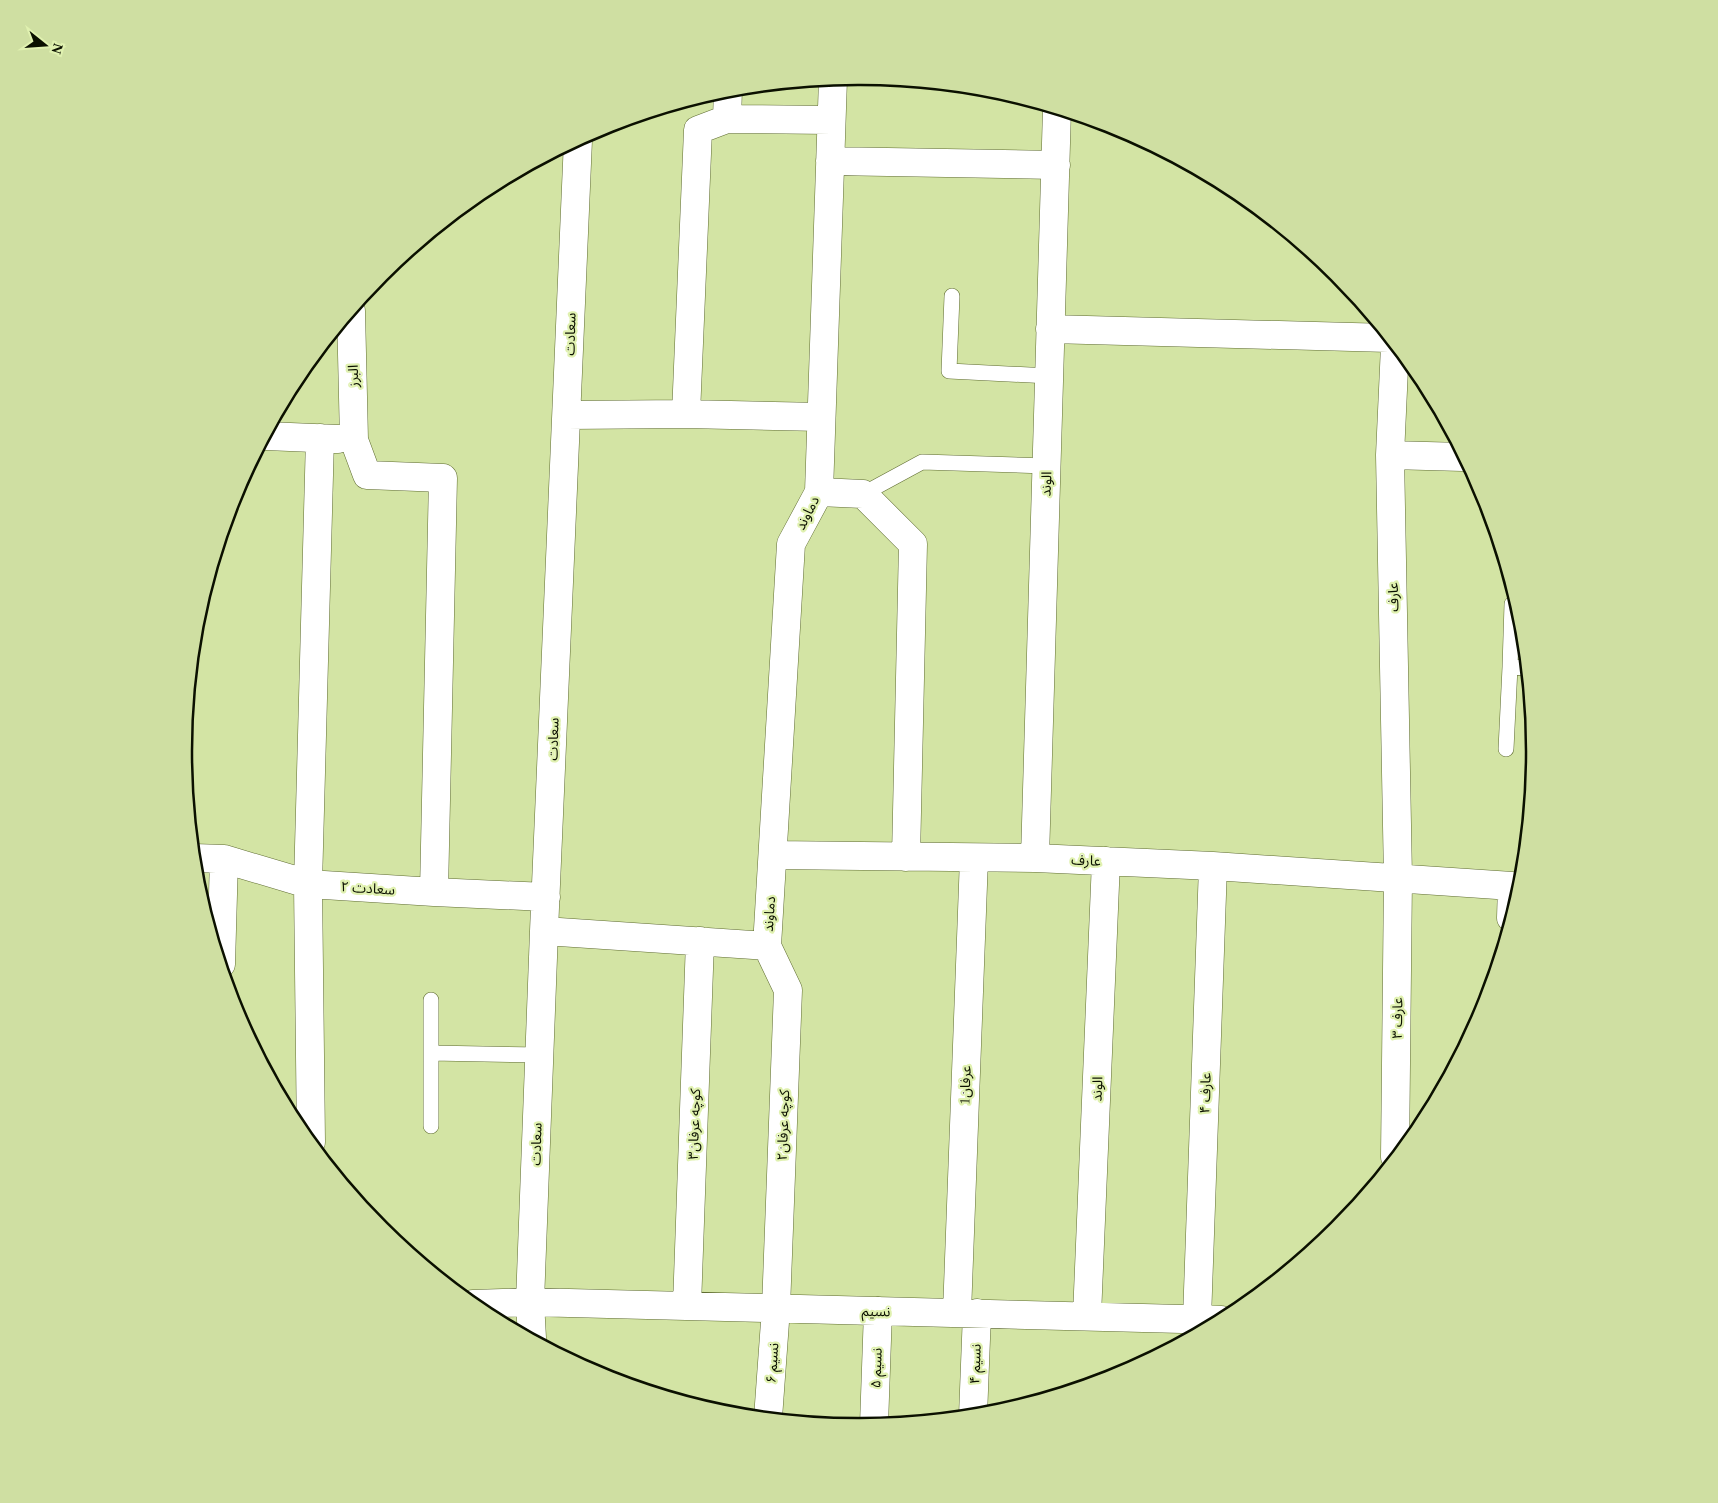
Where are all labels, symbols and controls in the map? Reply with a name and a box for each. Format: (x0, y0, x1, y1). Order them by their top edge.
north arrow (20, 20, 70, 70)
text: N (48, 42, 66, 56)
street label: سعادت (562, 312, 579, 356)
street label: البرز (346, 365, 362, 388)
street label: الوند (1039, 471, 1055, 497)
street label: دماوند (793, 494, 823, 533)
street label: عارف (1386, 582, 1402, 612)
street label: سعادت (545, 717, 562, 761)
street label: عارف (1071, 852, 1101, 870)
street label: سعادت ۲ (340, 879, 396, 898)
street label: دماوند (761, 895, 779, 932)
street label: عارف ۳ (1390, 997, 1406, 1039)
street label: عرفان1 (957, 1065, 975, 1105)
street label: عارف ۴ (1197, 1072, 1215, 1114)
street label: الوند (1090, 1076, 1106, 1102)
street label: کوچه عرفان۳ (686, 1088, 705, 1160)
street label: کوچه عرفان۲ (775, 1089, 794, 1161)
street label: سعادت (528, 1122, 545, 1166)
street label: نسیم (861, 1304, 891, 1322)
street label: نسیم ۶ (764, 1342, 784, 1384)
street label: نسیم ۴ (967, 1343, 987, 1385)
street label: نسیم ۵ (868, 1347, 888, 1389)

